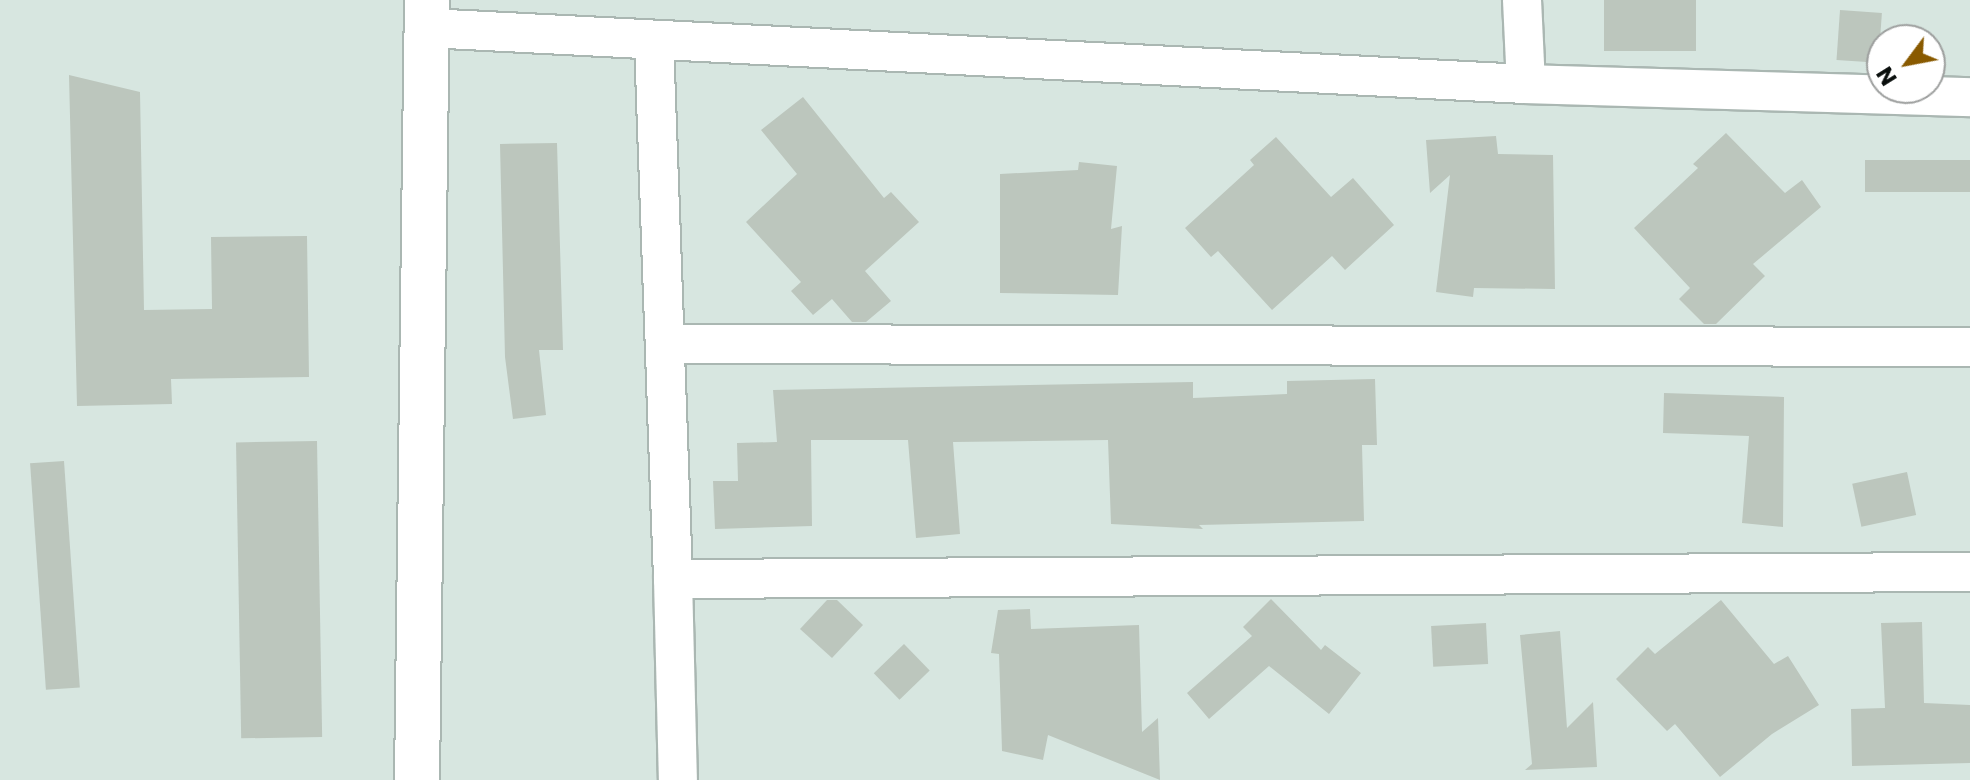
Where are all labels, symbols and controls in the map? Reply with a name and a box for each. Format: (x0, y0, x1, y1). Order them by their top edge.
north arrow (1866, 24, 1946, 104)
text: N (1869, 61, 1904, 91)

